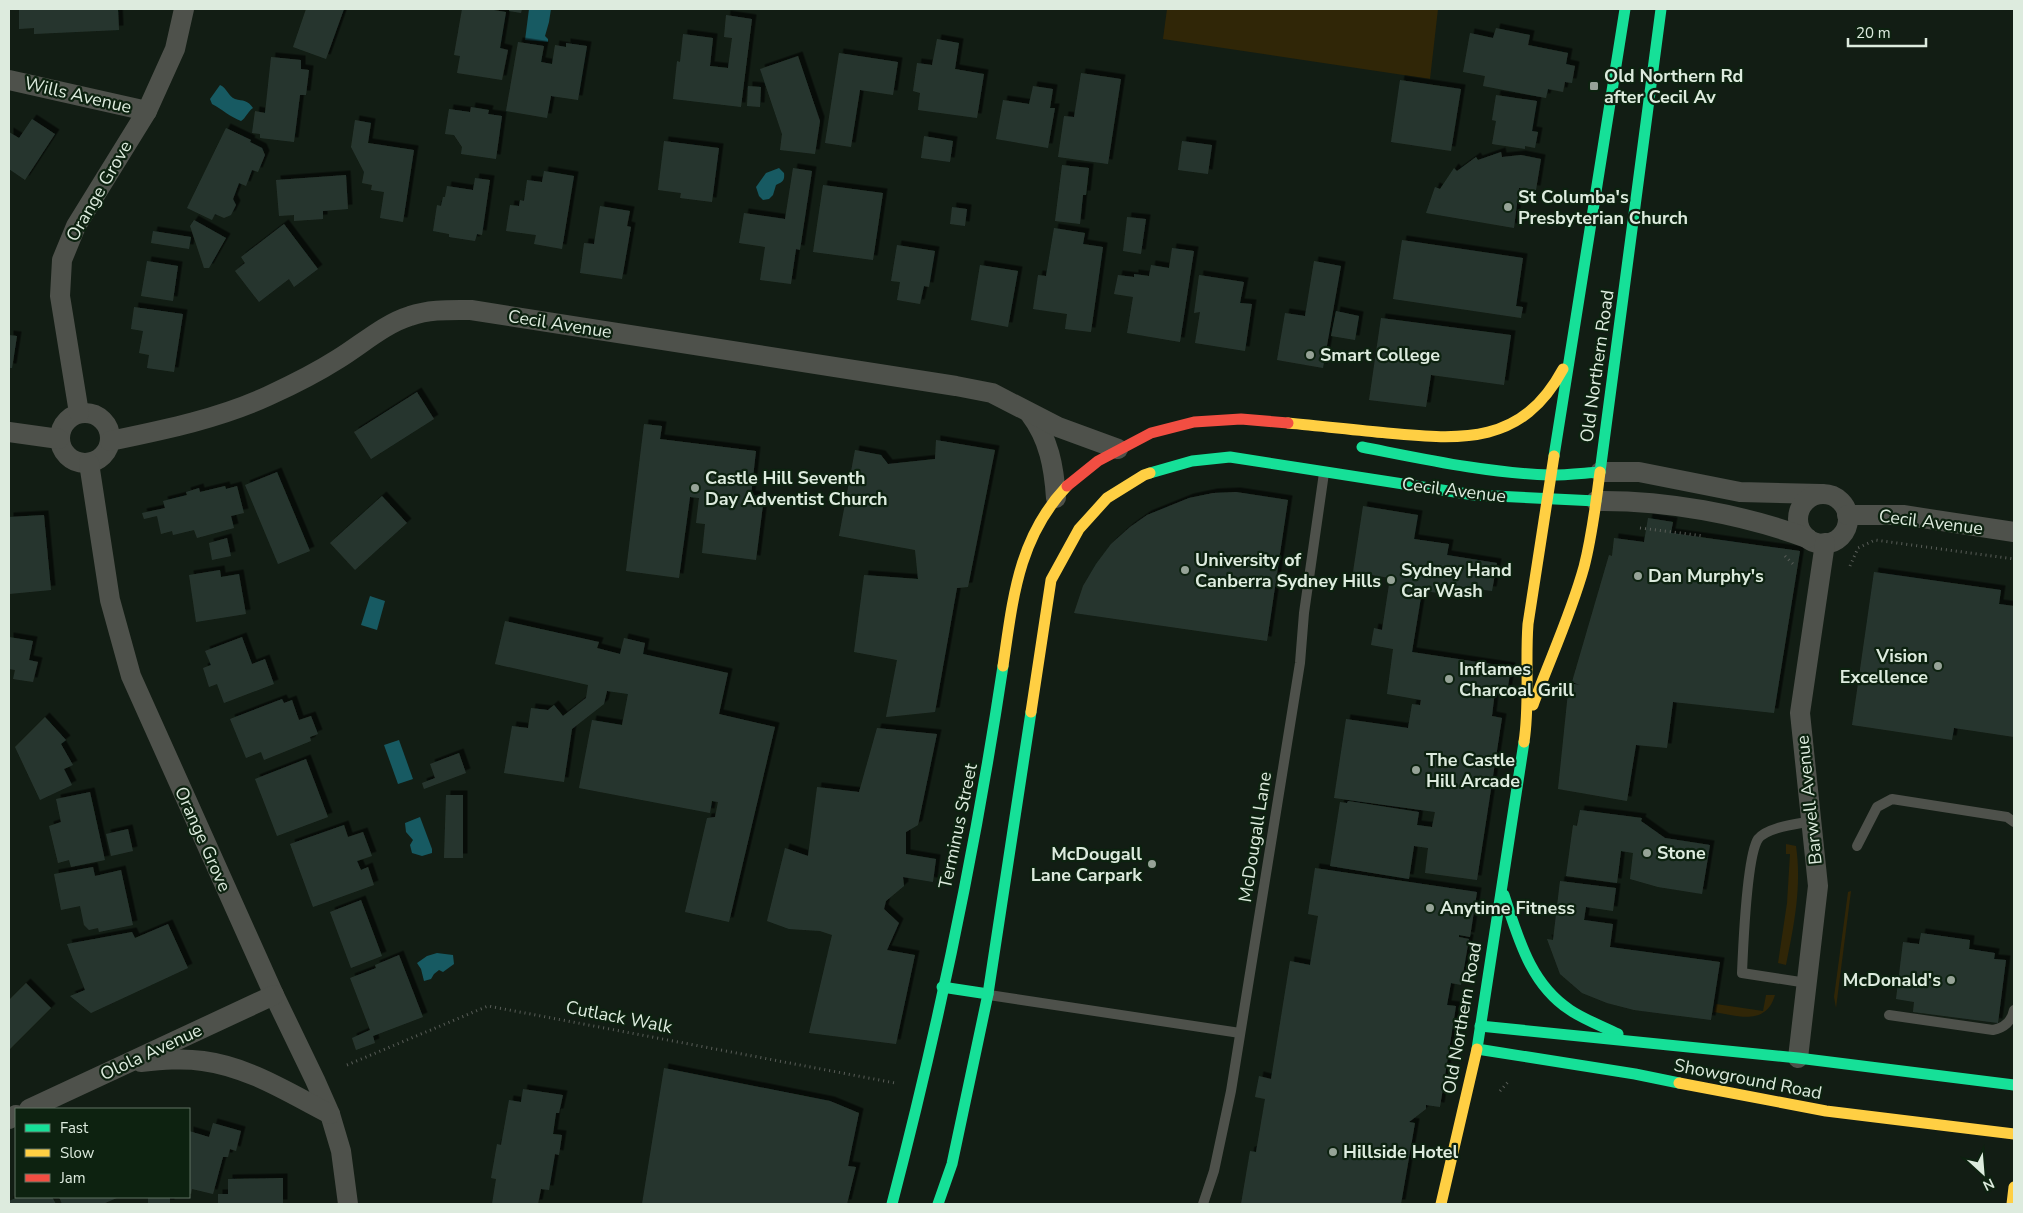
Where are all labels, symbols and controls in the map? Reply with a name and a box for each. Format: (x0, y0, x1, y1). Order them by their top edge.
scale bar (1848, 15, 1926, 47)
text: 20 m (1856, 23, 1891, 43)
place label: Old Northern Rd after Cecil Av (1604, 64, 1743, 109)
street label: Wills Avenue (22, 71, 134, 119)
marker: Old Northern Rd after Cecil Av (1588, 80, 1600, 92)
street label: Orange Grove (60, 136, 138, 246)
place label: St Columba's Presbyterian Church (1518, 185, 1688, 230)
marker: St Columba's Presbyterian Church (1502, 201, 1514, 213)
street label: Old Northern Road (1574, 288, 1620, 444)
street label: Cecil Avenue (506, 304, 614, 344)
place label: Smart College (1320, 343, 1440, 367)
marker: Smart College (1304, 349, 1316, 361)
place label: Castle Hill Seventh Day Adventist Church (705, 466, 888, 511)
street label: Cecil Avenue (1401, 472, 1507, 508)
marker: Castle Hill Seventh Day Adventist Church (689, 482, 701, 494)
street label: Cecil Avenue (1878, 504, 1984, 540)
place label: University of Canberra Sydney Hills (1195, 548, 1381, 593)
place label: Sydney Hand Car Wash (1401, 558, 1512, 603)
marker: University of Canberra Sydney Hills (1179, 564, 1191, 576)
place label: Dan Murphy's (1648, 564, 1764, 588)
marker: Dan Murphy's (1632, 570, 1644, 582)
marker: Sydney Hand Car Wash (1385, 574, 1397, 586)
place label: Vision Excellence (1840, 644, 1928, 689)
place label: Inflames Charcoal Grill (1459, 657, 1574, 702)
marker: Vision Excellence (1932, 660, 1944, 672)
marker: Inflames Charcoal Grill (1443, 673, 1455, 685)
street label: Barwell Avenue (1790, 734, 1828, 866)
place label: The Castle Hill Arcade (1426, 748, 1520, 793)
street label: Terminus Street (933, 760, 983, 891)
marker: The Castle Hill Arcade (1410, 764, 1422, 776)
street label: McDougall Lane (1233, 770, 1277, 904)
street label: Orange Grove (169, 783, 237, 895)
place label: Stone (1657, 841, 1706, 865)
place label: McDougall Lane Carpark (1031, 842, 1142, 887)
marker: Stone (1641, 847, 1653, 859)
marker: McDougall Lane Carpark (1146, 858, 1158, 870)
place label: Anytime Fitness (1440, 896, 1575, 920)
marker: Anytime Fitness (1424, 902, 1436, 914)
street label: Old Northern Road (1437, 940, 1487, 1096)
place label: McDonald's (1843, 968, 1941, 992)
marker: McDonald's (1945, 974, 1957, 986)
street label: Cutlack Walk (564, 995, 675, 1039)
street label: Olola Avenue (96, 1018, 206, 1086)
street label: Showground Road (1672, 1053, 1824, 1105)
legend (15, 1108, 190, 1198)
text: Fast (60, 1118, 89, 1138)
place label: Hillside Hotel (1343, 1140, 1458, 1164)
text: Slow (60, 1143, 95, 1163)
marker: Hillside Hotel (1327, 1146, 1339, 1158)
north arrow (1958, 1148, 2008, 1198)
text: Jam (59, 1168, 86, 1188)
text: N (1980, 1173, 1997, 1195)

